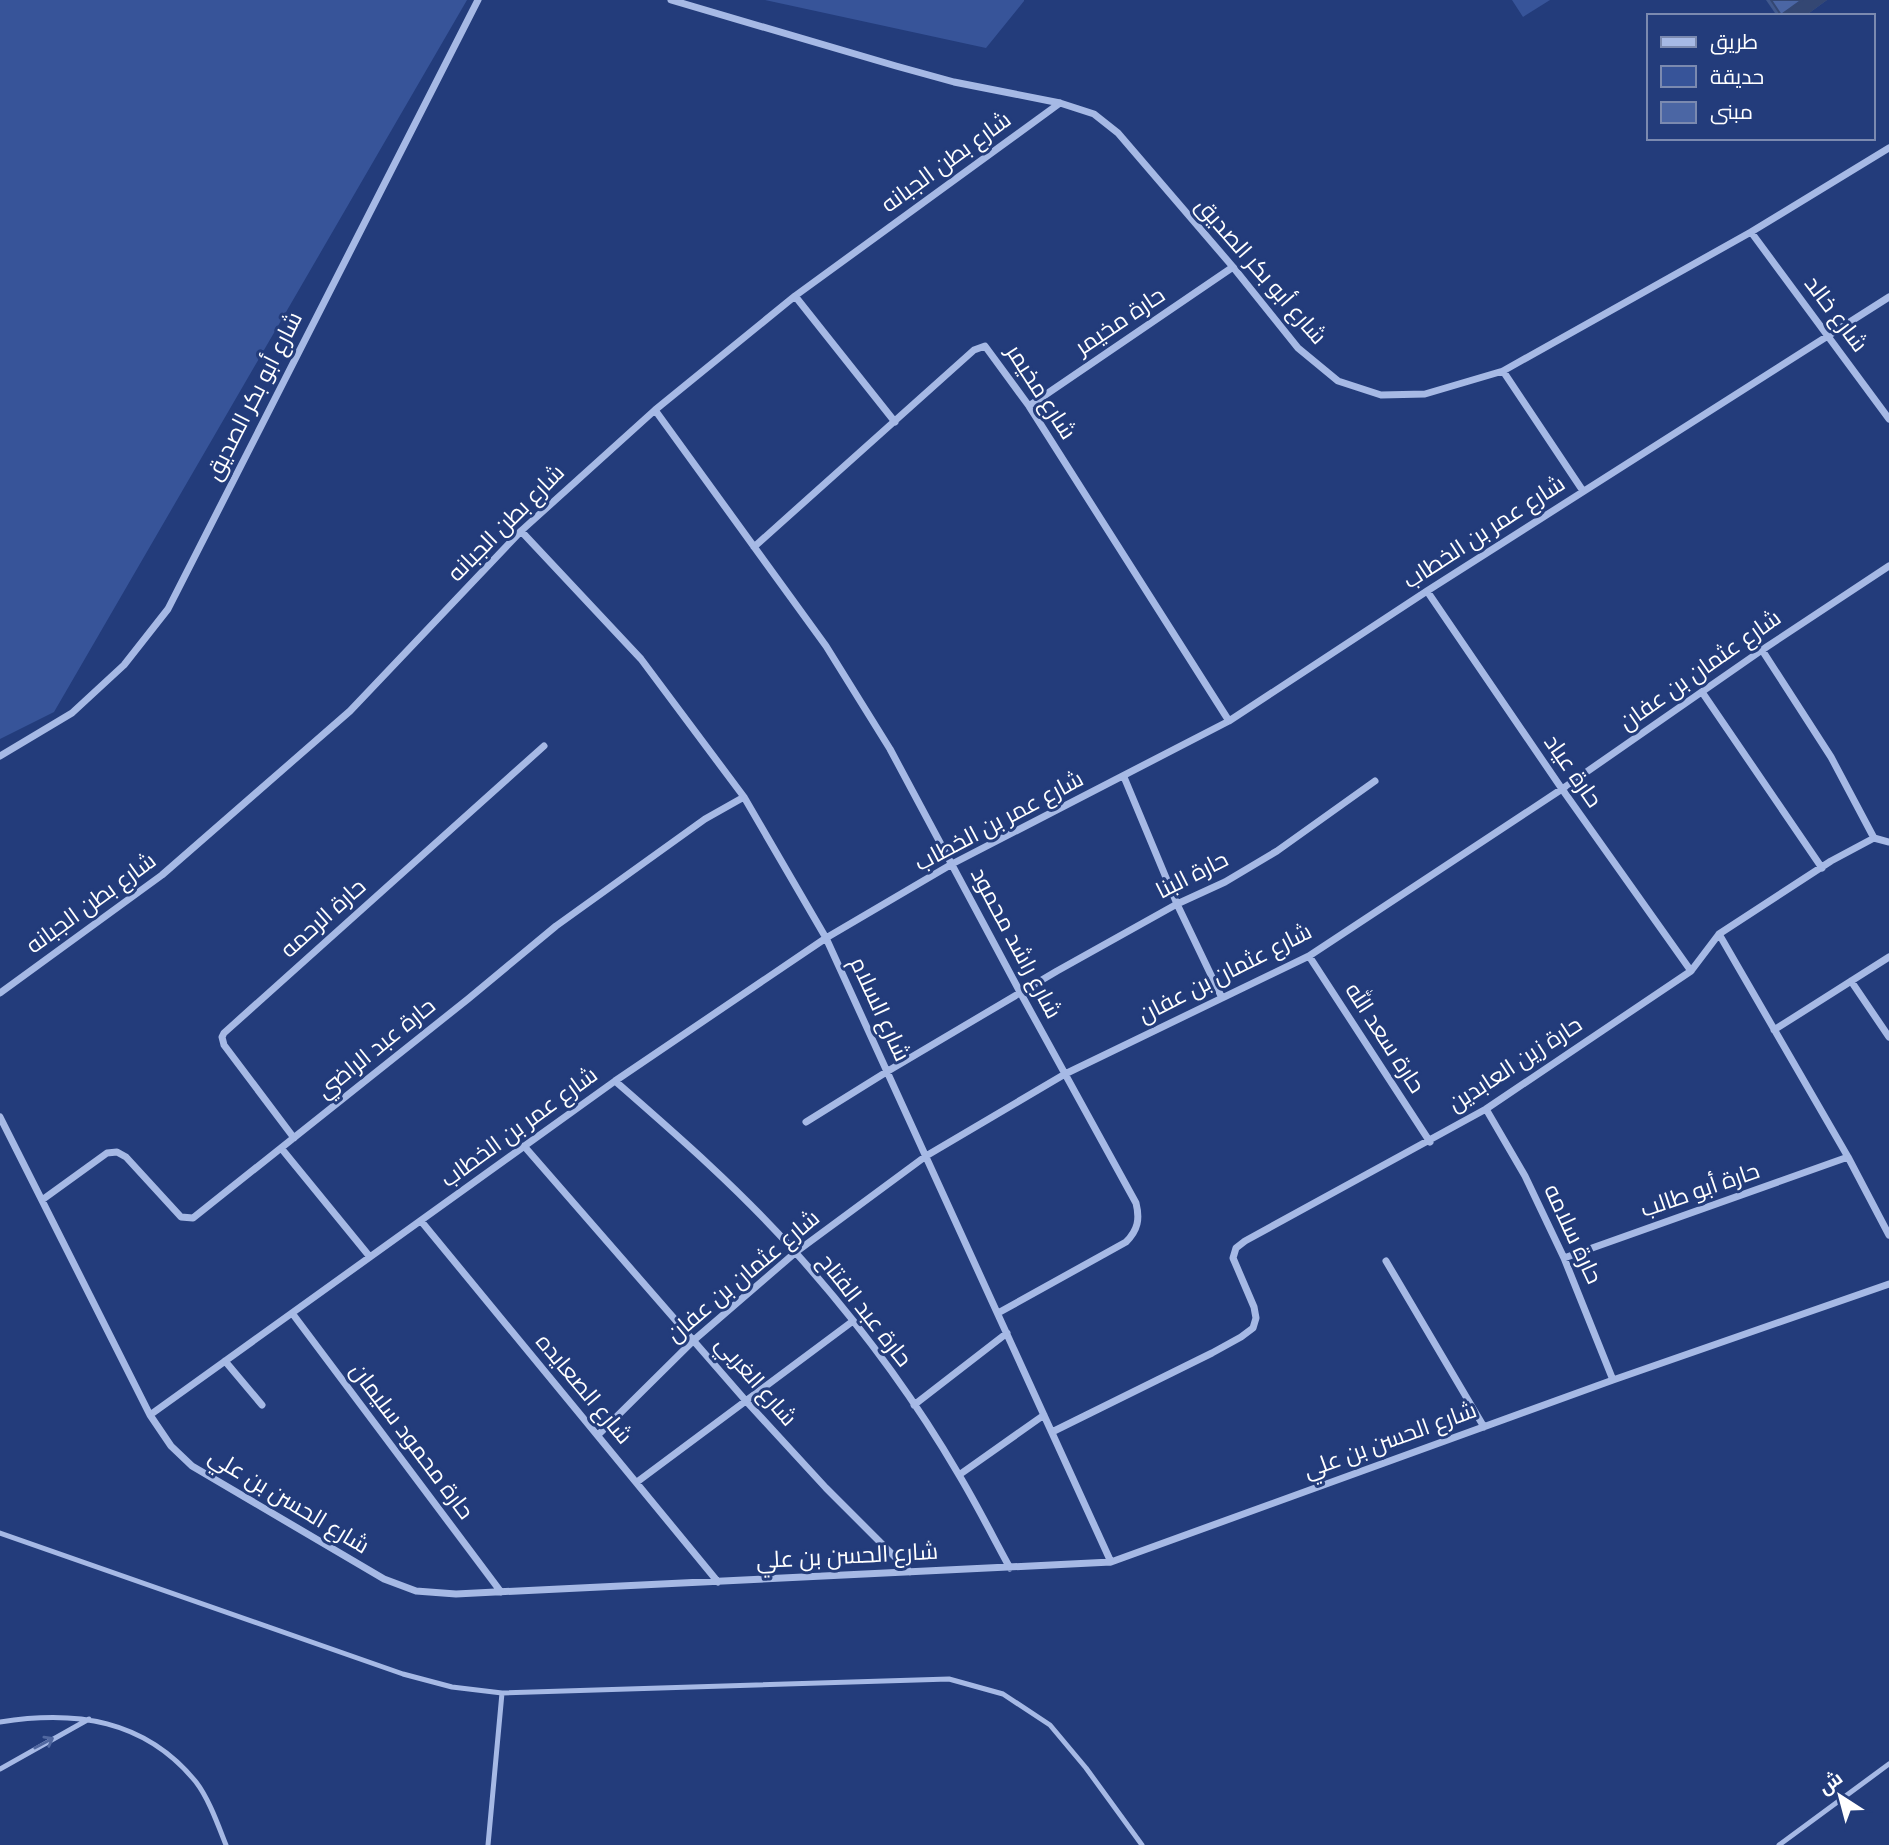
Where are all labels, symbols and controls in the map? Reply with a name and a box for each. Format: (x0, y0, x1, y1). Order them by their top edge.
legend (1647, 14, 1875, 140)
text: طريق (1710, 30, 1758, 55)
text: حديقة (1710, 65, 1764, 89)
text: مبنى (1710, 100, 1753, 125)
street label: شارع بطن الجبانه (876, 106, 1017, 220)
street label: شارع أبو بكر الصديق (1188, 191, 1334, 351)
street label: شارع خالد (1797, 271, 1873, 358)
street label: حارة مخيمر (1068, 281, 1170, 362)
street label: شارع أبو بكر الصديق (198, 306, 310, 486)
street label: شارع مخيمر (998, 338, 1082, 446)
street label: شارع بطن الجبانه (442, 459, 571, 588)
street label: شارع عمر بن الخطاب (1398, 470, 1571, 596)
street label: شارع عثمان بن عفان (1614, 604, 1787, 737)
street label: حارة عياد (1538, 729, 1608, 813)
street label: شارع عمر بن الخطاب (910, 765, 1089, 879)
street label: حارة البنا (1152, 845, 1232, 905)
street label: شارع بطن الجبانه (21, 847, 162, 961)
street label: شارع راشد محمود (963, 863, 1067, 1024)
street label: حارة الرحمه (275, 873, 371, 963)
street label: شارع عثمان بن عفان (1134, 918, 1317, 1030)
street label: شارع السلام (842, 953, 916, 1066)
street label: حارة سعد الله (1339, 977, 1432, 1098)
street label: حارة عبد الراضي (311, 992, 443, 1106)
street label: حارة زين العابدين (1443, 1011, 1587, 1117)
street label: شارع عمر بن الخطاب (435, 1061, 604, 1195)
street label: حارة أبو طالب (1636, 1155, 1763, 1223)
street label: حارة سلامه (1538, 1180, 1608, 1288)
street label: شارع عثمان بن عفان (661, 1204, 826, 1349)
street label: حارة عبد الفتاح (811, 1248, 918, 1373)
street label: شارع الصعايده (529, 1329, 638, 1451)
street label: شارع الغربي (707, 1331, 802, 1434)
street label: حارة محمود سليمان (344, 1358, 480, 1524)
street label: شارع الحسن بن علي (1300, 1396, 1482, 1488)
street label: شارع الحسن بن علي (202, 1442, 374, 1563)
street label: شارع الحسن بن علي (755, 1538, 939, 1578)
one-way arrow (33, 1736, 54, 1749)
north arrow (1805, 1761, 1875, 1831)
text: ش (1814, 1766, 1847, 1799)

